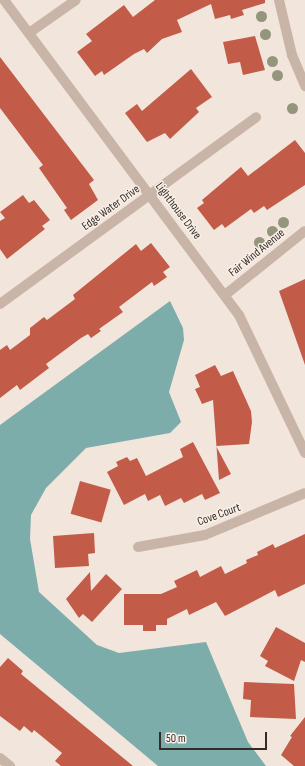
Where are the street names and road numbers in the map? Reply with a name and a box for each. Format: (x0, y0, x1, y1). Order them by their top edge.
street label: Lighthouse Drive (152, 180, 204, 242)
street label: Edge Water Drive (79, 182, 143, 234)
street label: Fair Wind Avenue (226, 226, 288, 280)
street label: Cove Court (195, 501, 243, 529)

